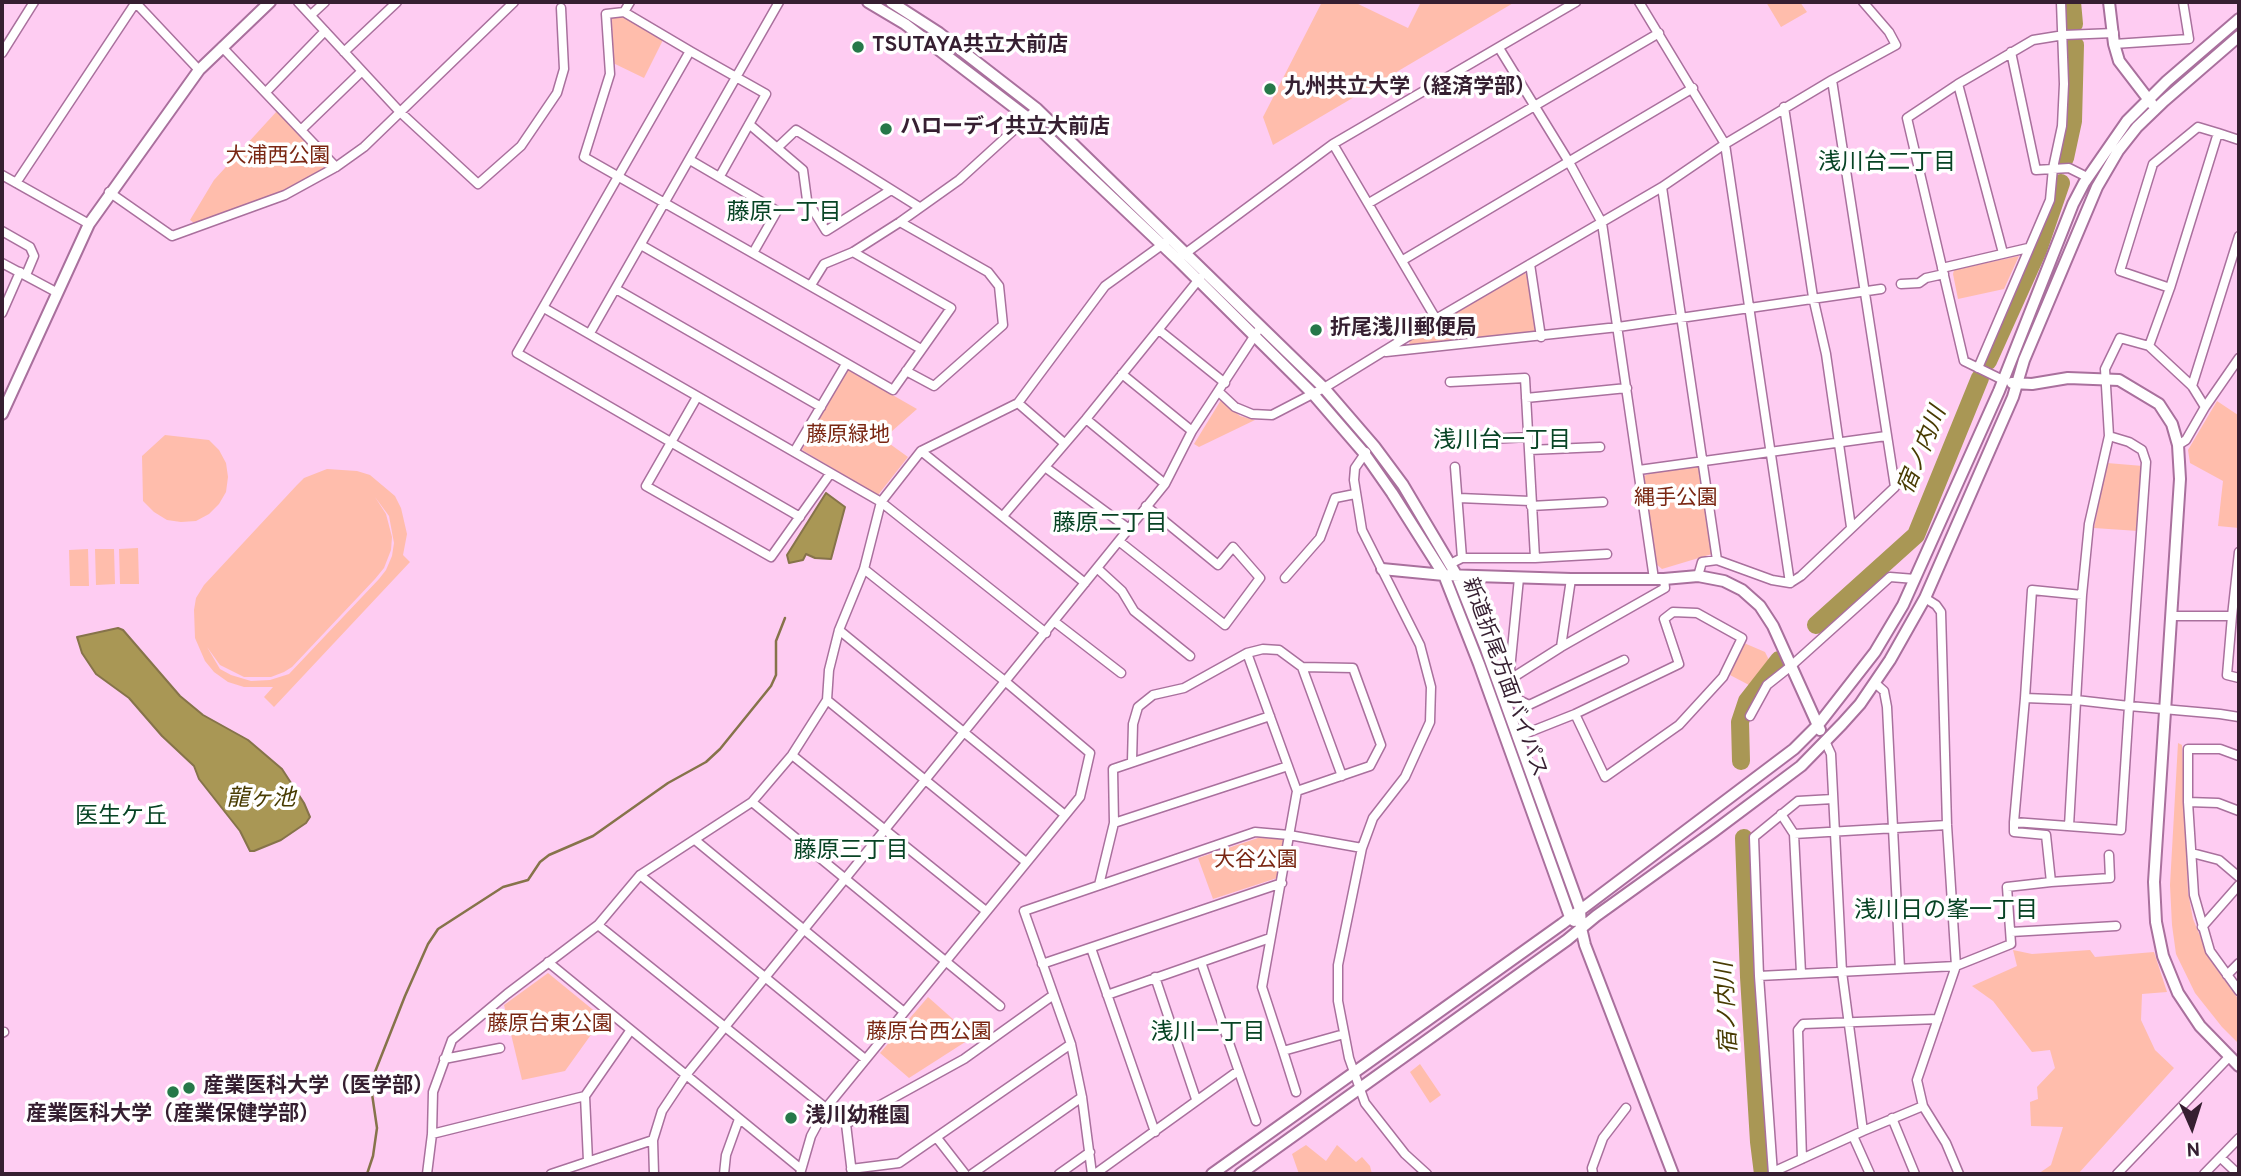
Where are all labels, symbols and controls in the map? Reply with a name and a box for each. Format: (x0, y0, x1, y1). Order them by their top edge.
place label: TSUTAYA共立大前店 (872, 34, 1068, 60)
marker: TSUTAYA共立大前店 (850, 39, 866, 55)
place label: 九州共立大学（経済学部） (1284, 76, 1536, 102)
marker: 九州共立大学（経済学部） (1262, 81, 1278, 97)
place label: ハローデイ共立大前店 (900, 116, 1110, 142)
marker: ハローデイ共立大前店 (878, 121, 894, 137)
park label: 大浦西公園 (226, 145, 330, 171)
district label: 浅川台二丁目 (1818, 150, 1956, 178)
district label: 藤原一丁目 (727, 200, 841, 228)
place label: 折尾浅川郵便局 (1330, 317, 1477, 343)
marker: 折尾浅川郵便局 (1308, 322, 1324, 338)
water label: 宿ノ内川 (1894, 403, 1954, 499)
park label: 藤原緑地 (806, 424, 890, 450)
district label: 浅川台一丁目 (1433, 428, 1571, 456)
park label: 縄手公園 (1634, 487, 1718, 513)
district label: 藤原二丁目 (1053, 511, 1167, 539)
street label: 新道折尾方面バイパス (1455, 575, 1551, 781)
water label: 龍ヶ池 (227, 786, 295, 814)
district label: 医生ケ丘 (75, 804, 167, 832)
district label: 藤原三丁目 (794, 838, 908, 866)
park label: 大谷公園 (1214, 849, 1298, 875)
district label: 浅川日の峯一丁目 (1854, 898, 2038, 926)
water label: 宿ノ内川 (1713, 961, 1745, 1055)
park label: 藤原台東公園 (487, 1013, 613, 1039)
district label: 浅川一丁目 (1151, 1020, 1265, 1048)
park label: 藤原台西公園 (866, 1021, 992, 1047)
place label: 産業医科大学（医学部） (203, 1075, 434, 1101)
marker: 産業医科大学（医学部） (181, 1080, 197, 1096)
marker: 産業医科大学（産業保健学部） (165, 1084, 181, 1100)
north arrow (2157, 1092, 2227, 1162)
place label: 産業医科大学（産業保健学部） (26, 1103, 320, 1129)
place label: 浅川幼稚園 (805, 1105, 910, 1131)
marker: 浅川幼稚園 (783, 1110, 799, 1126)
text: N (2186, 1136, 2201, 1160)

